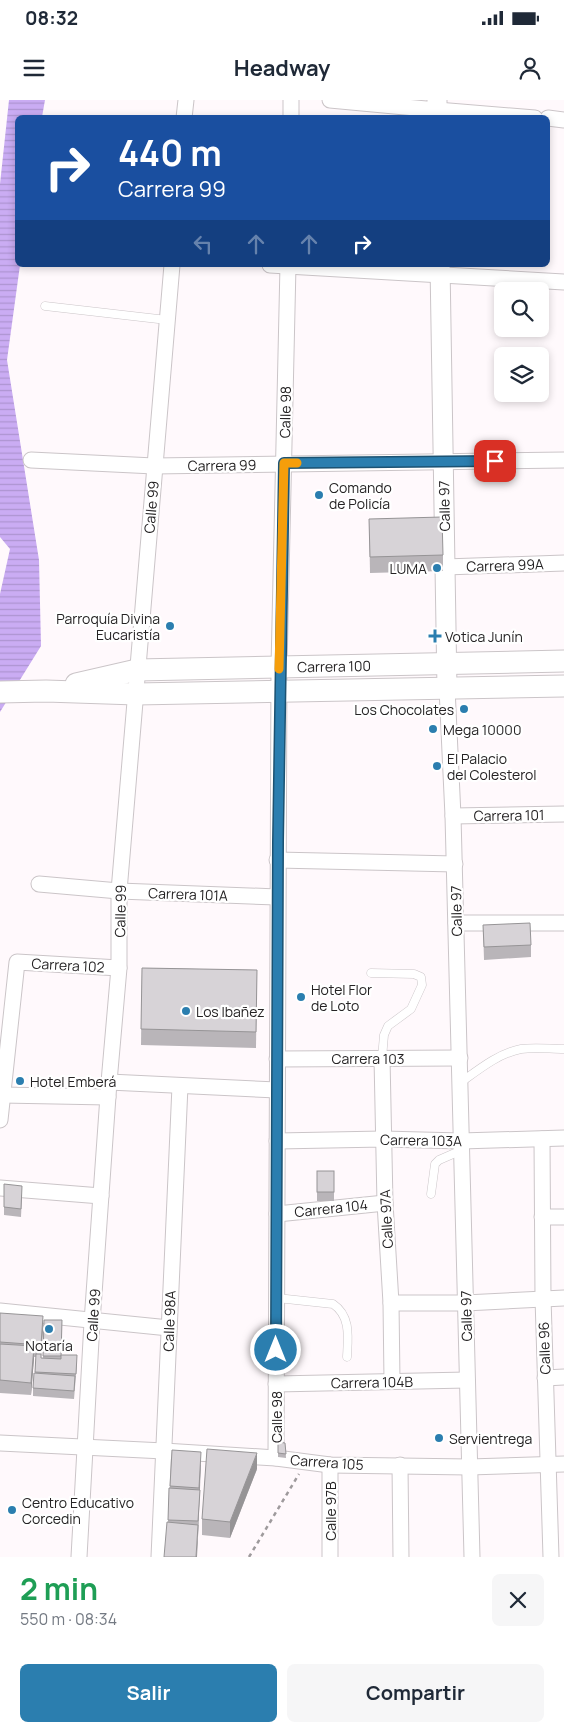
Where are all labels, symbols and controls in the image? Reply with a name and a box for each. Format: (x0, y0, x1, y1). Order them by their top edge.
text: 08:32 (25, 5, 78, 31)
text: Headway (234, 53, 330, 83)
icon: menu (20, 54, 48, 82)
icon: person (516, 54, 544, 82)
text: 440 m (118, 129, 222, 177)
icon: right (35, 135, 100, 200)
text: Carrera 99 (118, 174, 226, 204)
icon: left (189, 230, 217, 258)
icon: ahead (242, 230, 270, 258)
icon: ahead (295, 230, 323, 258)
icon: right (348, 230, 376, 258)
map controls (494, 282, 549, 402)
button: search (494, 282, 549, 337)
button: layers (494, 347, 549, 402)
street label: Calle 98 (275, 386, 295, 438)
pin (474, 440, 516, 482)
icon: arrive (481, 447, 509, 475)
street label: Carrera 99 (188, 455, 256, 475)
place label: Comando de Policía (329, 478, 392, 513)
street label: Calle 99 (139, 480, 163, 534)
street label: Calle 97 (434, 480, 454, 532)
marker: Comando de Policía (313, 489, 325, 501)
street label: Carrera 99A (466, 554, 544, 576)
place label: LUMA (389, 559, 427, 578)
marker: LUMA (431, 562, 443, 574)
place label: Parroquía Divina Eucaristía (56, 609, 160, 644)
marker: Parroquía Divina Eucaristía (164, 620, 176, 632)
place label: Votica Junín (445, 627, 523, 646)
marker: Votica Junín (429, 630, 441, 642)
street label: Carrera 100 (297, 656, 371, 676)
place label: Los Chocolates (354, 700, 454, 719)
marker: Los Chocolates (458, 703, 470, 715)
place label: Mega 10000 (443, 720, 521, 739)
marker: Mega 10000 (427, 723, 439, 735)
place label: El Palacio del Colesterol (447, 749, 537, 784)
marker: El Palacio del Colesterol (431, 760, 443, 772)
street label: Carrera 101 (473, 805, 545, 825)
street label: Carrera 101A (148, 883, 228, 905)
street label: Calle 99 (110, 884, 130, 938)
street label: Calle 97 (446, 885, 466, 937)
street label: Carrera 102 (31, 954, 105, 976)
place label: Hotel Flor de Loto (311, 980, 372, 1015)
marker: Hotel Flor de Loto (295, 991, 307, 1003)
place label: Los Ibañez (196, 1002, 265, 1021)
marker: Los Ibañez (180, 1005, 192, 1017)
street label: Carrera 103 (331, 1049, 405, 1068)
place label: Hotel Emberá (30, 1072, 116, 1091)
marker: Hotel Emberá (14, 1075, 26, 1087)
street label: Carrera 103A (380, 1130, 462, 1150)
street label: Calle 97A (375, 1189, 397, 1249)
street label: Carrera 104 (293, 1195, 369, 1221)
street label: Calle 99 (82, 1288, 104, 1342)
street label: Calle 98A (158, 1290, 180, 1352)
street label: Calle 97 (456, 1290, 476, 1342)
street label: Calle 96 (534, 1321, 554, 1375)
marker: Notaría (43, 1323, 55, 1335)
position arrow (249, 1323, 301, 1375)
place label: Notaría (25, 1336, 73, 1355)
street label: Carrera 104B (331, 1372, 414, 1392)
street label: Calle 98 (267, 1391, 286, 1443)
place label: Servientrega (449, 1429, 532, 1448)
marker: Servientrega (433, 1432, 445, 1444)
street label: Carrera 105 (290, 1450, 364, 1474)
street label: Calle 97B (321, 1481, 340, 1541)
place label: Centro Educativo Corcedin (22, 1493, 134, 1528)
marker: Centro Educativo Corcedin (6, 1504, 18, 1516)
text: 2 min (20, 1568, 98, 1609)
button: close (492, 1574, 544, 1626)
text: 550 m · 08:34 (20, 1608, 117, 1630)
button: Salir (20, 1664, 277, 1722)
button: Compartir (287, 1664, 544, 1722)

